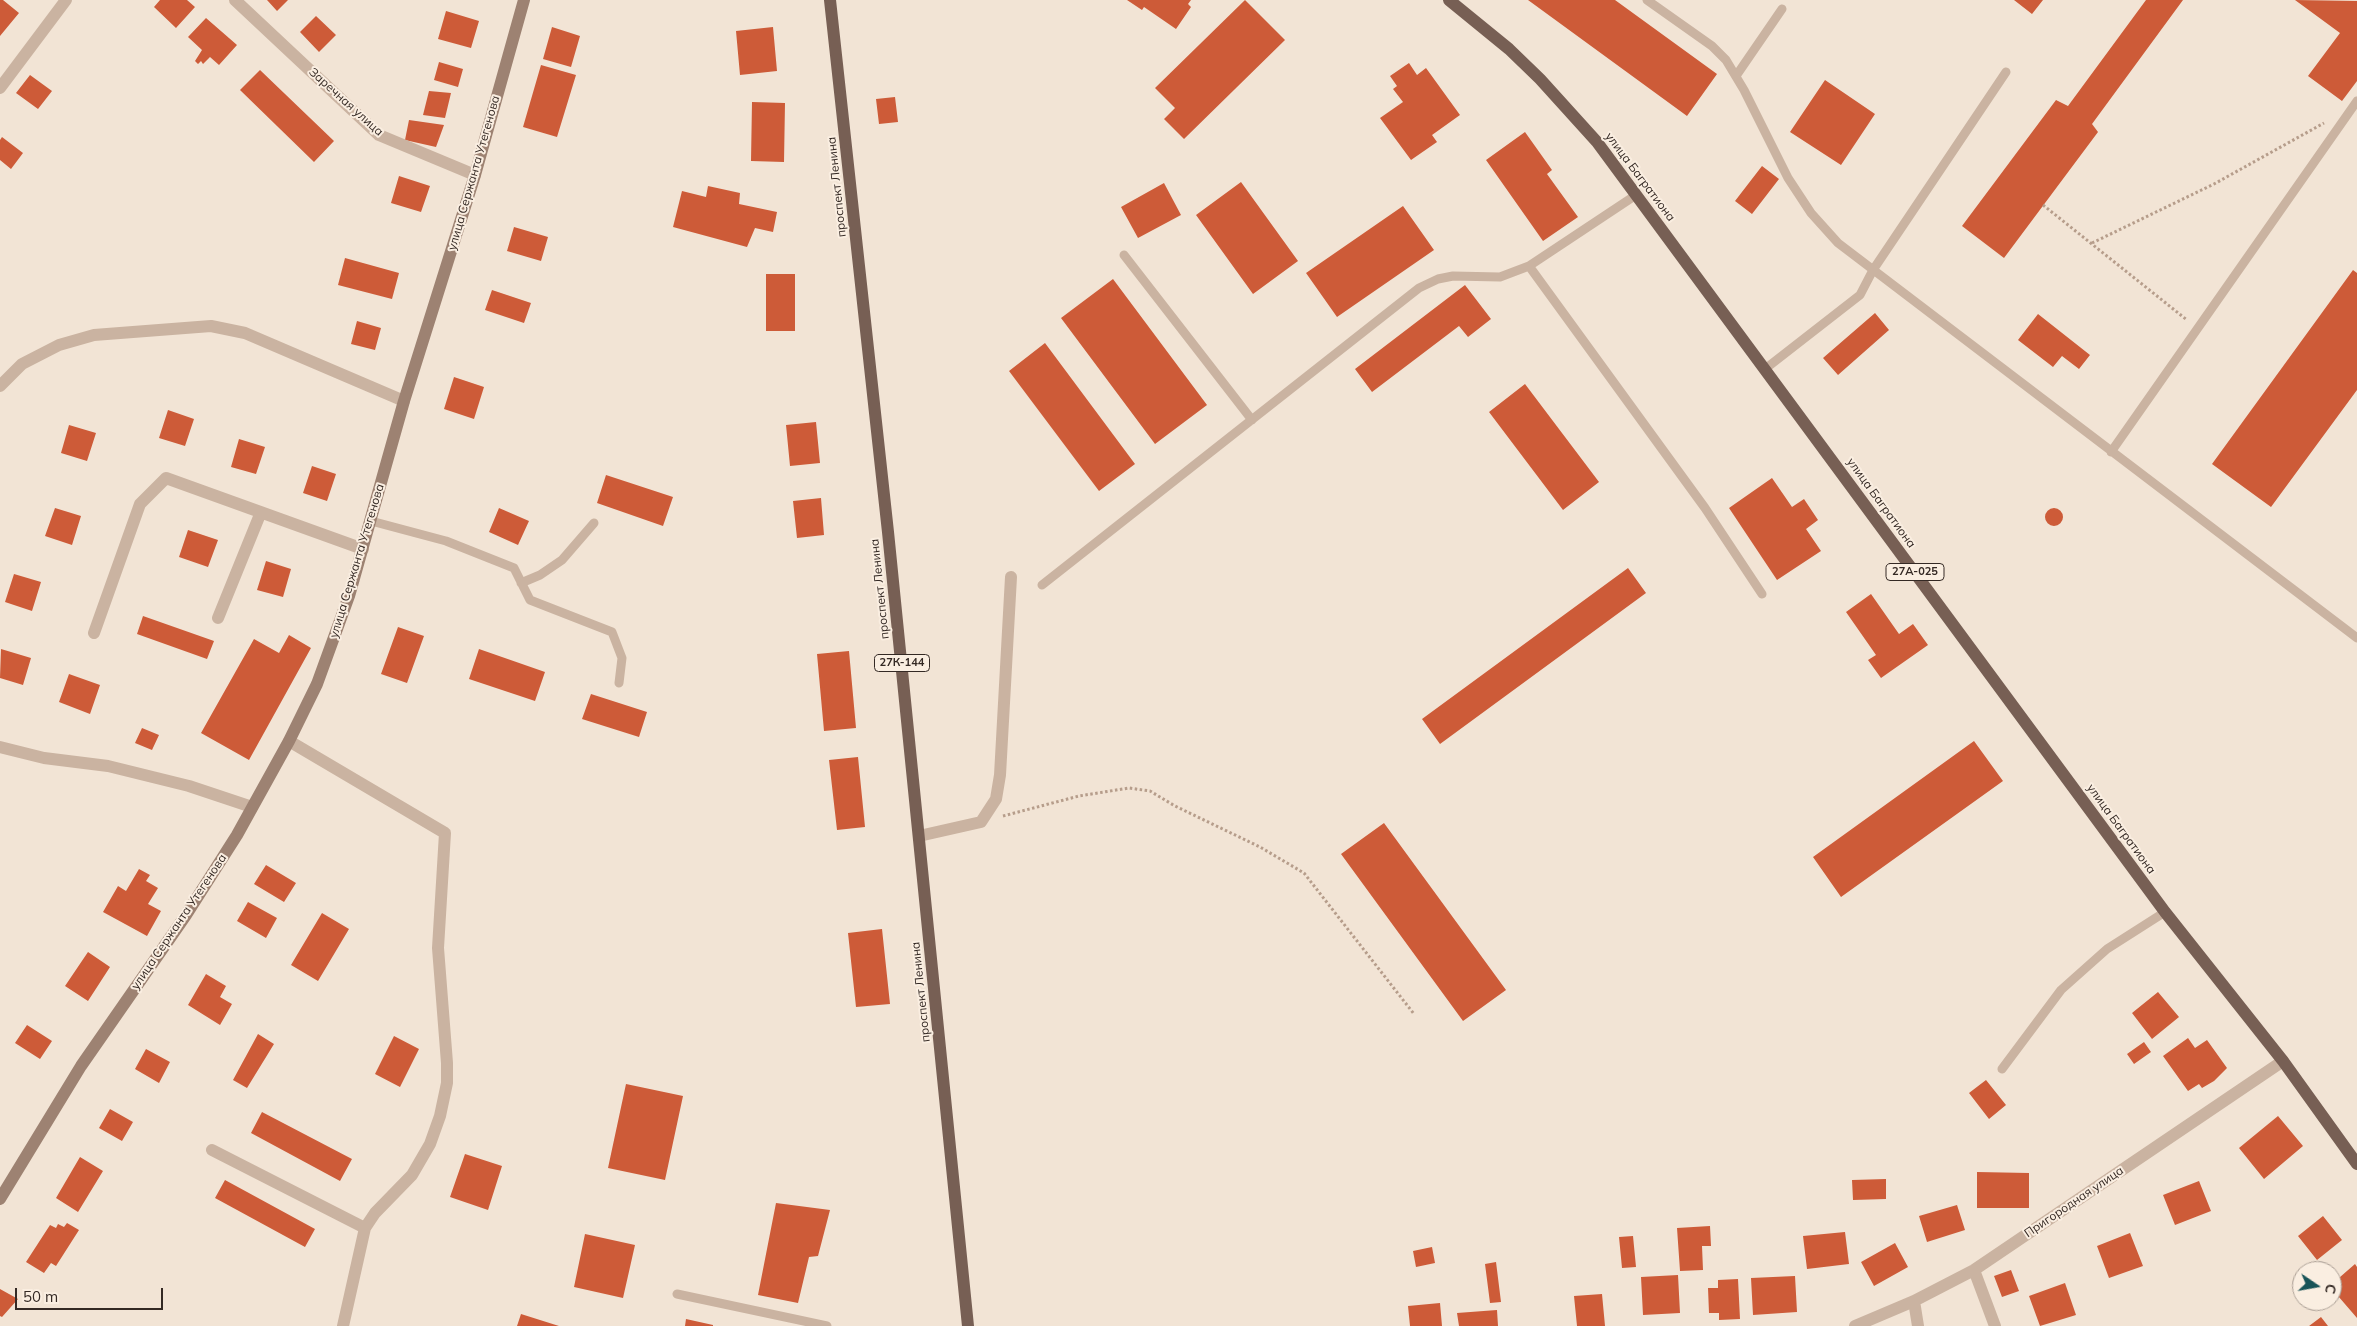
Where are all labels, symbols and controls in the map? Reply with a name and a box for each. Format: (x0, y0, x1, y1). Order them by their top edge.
street label: Заречная улица (306, 65, 386, 139)
street label: улица Сержанта Утегенова (445, 94, 503, 252)
street label: улица Багратиона (1602, 130, 1678, 224)
street label: проспект Ленина (825, 136, 849, 238)
street label: улица Багратиона (1844, 455, 1918, 551)
street label: улица Сержанта Утегенова (327, 482, 387, 640)
street label: проспект Ленина (868, 538, 892, 640)
road number: 27А-025 (1886, 564, 1944, 580)
road number: 27К-144 (874, 654, 930, 671)
street label: улица Багратиона (2084, 781, 2158, 877)
street label: улица Сержанта Утегенова (128, 851, 230, 993)
street label: проспект Ленина (909, 941, 933, 1043)
street label: Пригородная улица (2022, 1163, 2126, 1241)
north arrow (2292, 1261, 2342, 1311)
scale bar (18, 1278, 165, 1310)
text: С (2321, 1282, 2340, 1295)
text: 50 m (23, 1287, 58, 1306)

